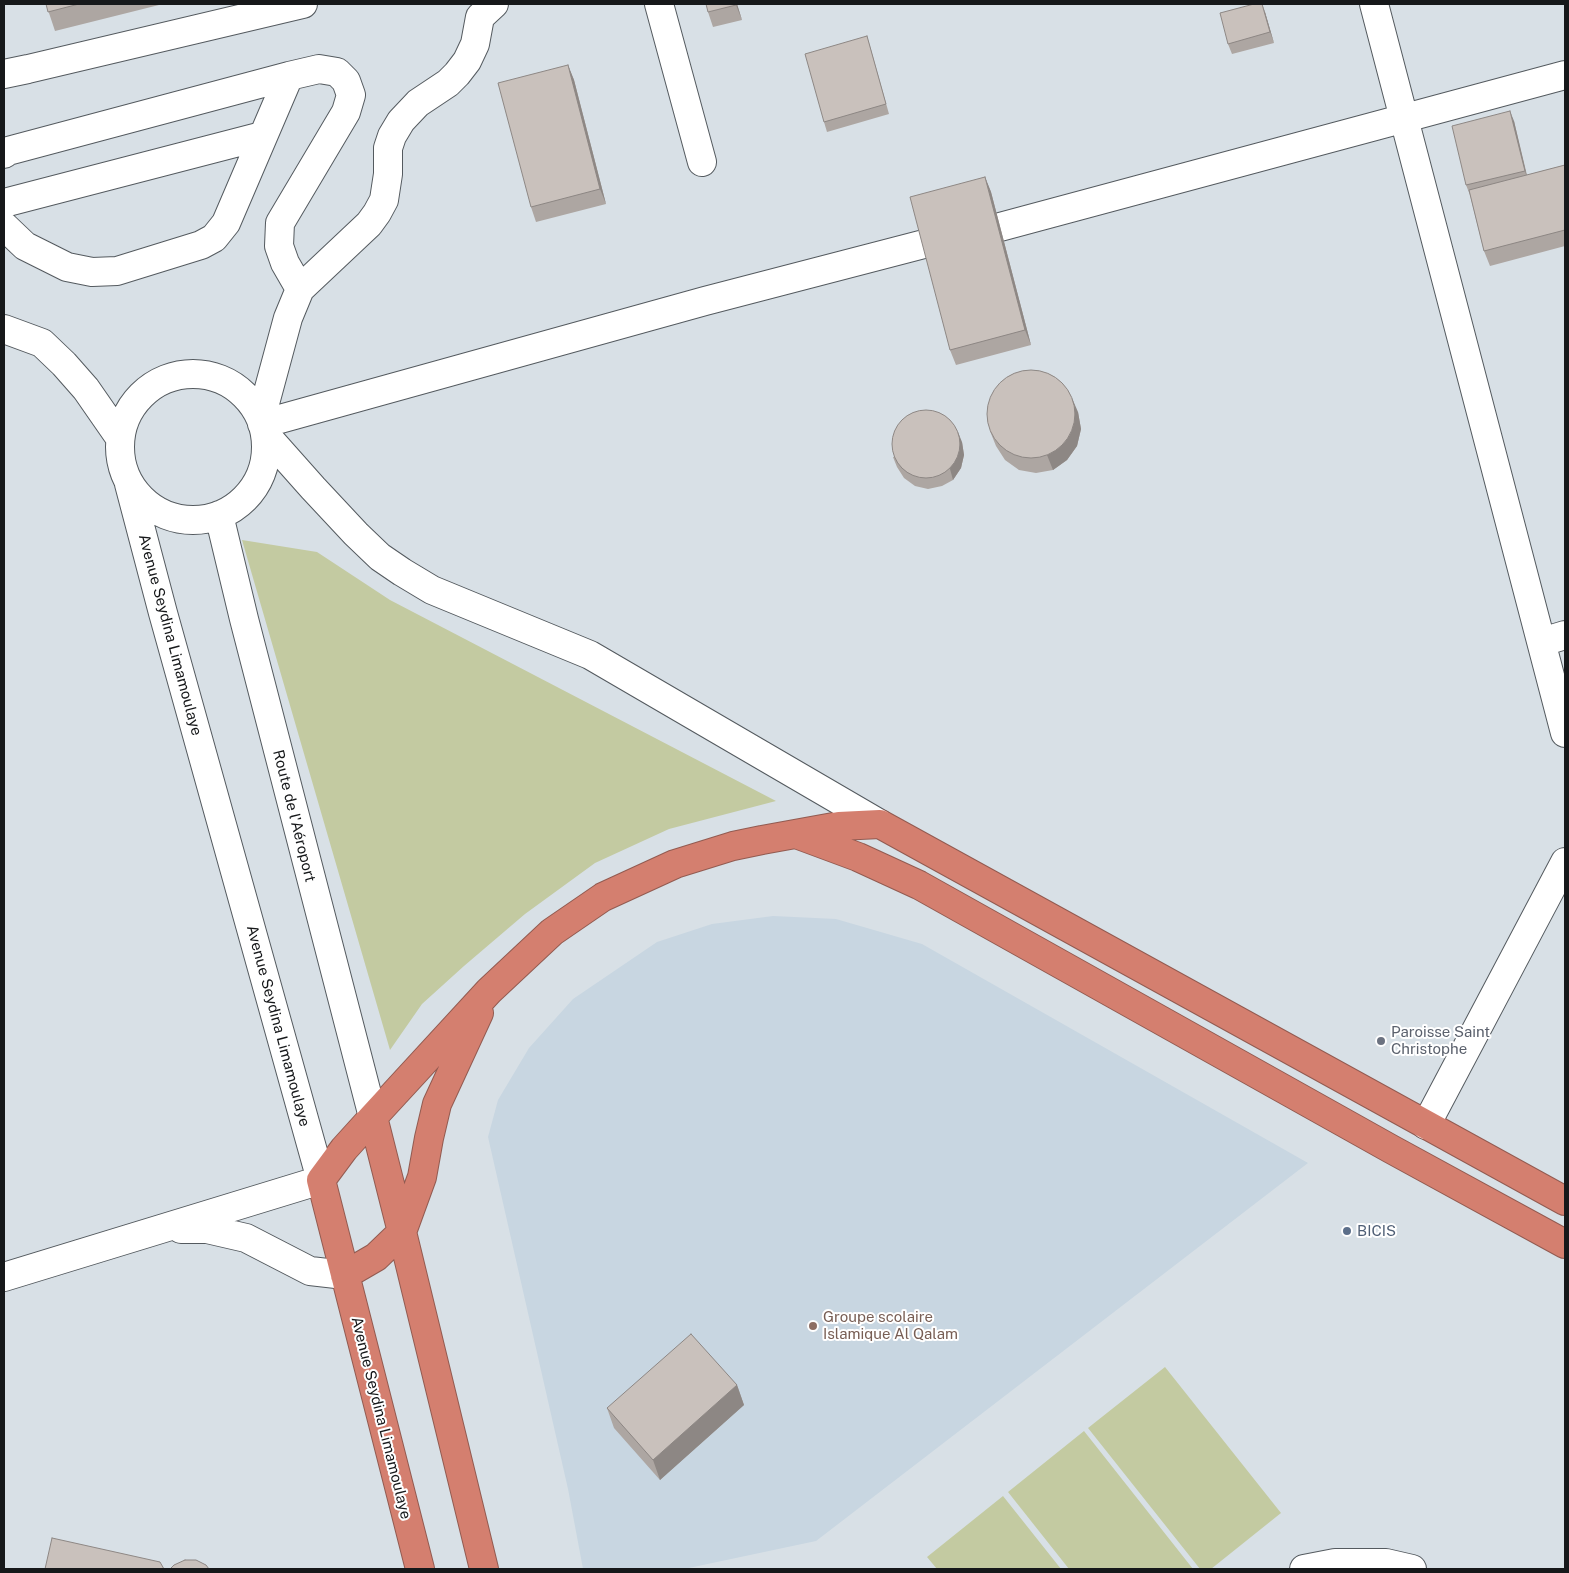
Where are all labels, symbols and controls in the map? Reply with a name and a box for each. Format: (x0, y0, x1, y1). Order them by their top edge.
street label: Avenue Seydina Limamoulaye (134, 532, 206, 738)
street label: Route de l'Aéroport (269, 748, 319, 884)
street label: Avenue Seydina Limamoulaye (242, 923, 314, 1129)
place label: Paroisse Saint Christophe (1391, 1023, 1490, 1058)
marker: Paroisse Saint Christophe (1375, 1035, 1387, 1047)
place label: BICIS (1357, 1222, 1396, 1240)
marker: BICIS (1341, 1225, 1353, 1237)
place label: Groupe scolaire Islamique Al Qalam (823, 1308, 958, 1343)
street label: Avenue Seydina Limamoulaye (347, 1315, 415, 1521)
marker: Groupe scolaire Islamique Al Qalam (807, 1320, 819, 1332)

